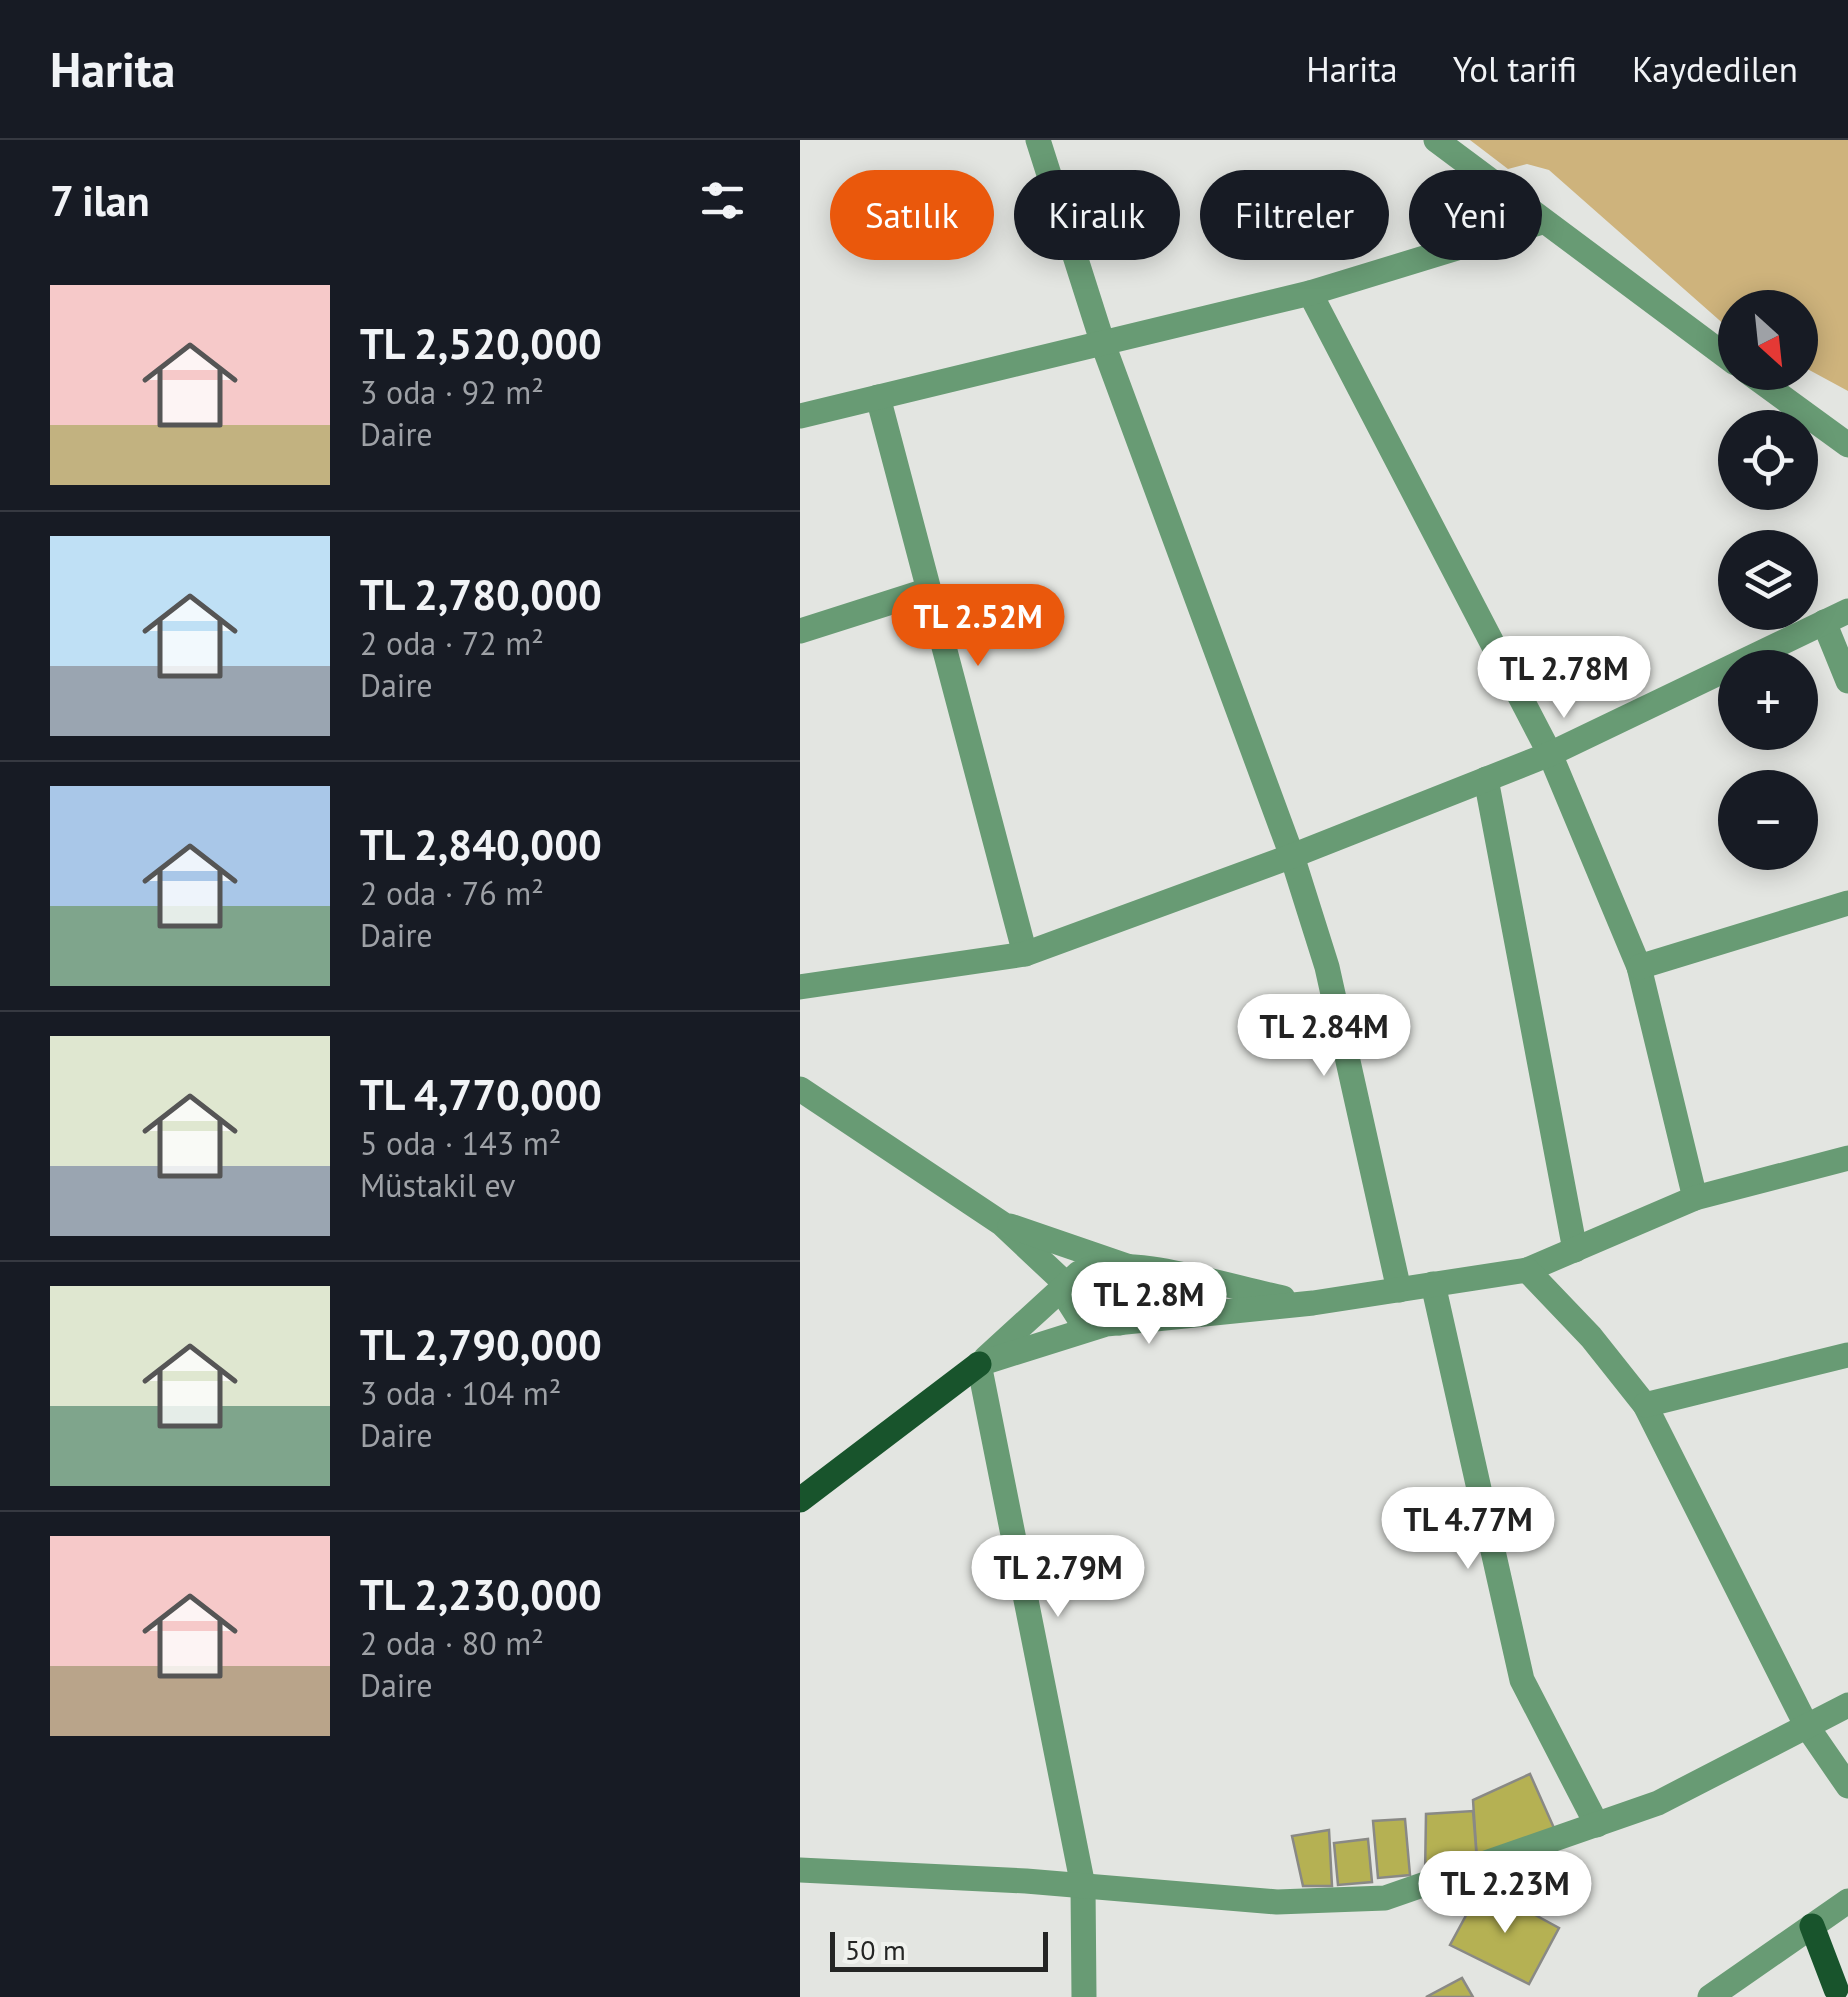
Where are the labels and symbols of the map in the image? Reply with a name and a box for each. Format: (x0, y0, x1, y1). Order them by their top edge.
north arrow (1718, 290, 1818, 390)
pin: TL 2.52M (875, 584, 1081, 669)
pin: TL 2.78M (1461, 636, 1667, 721)
pin: TL 2.84M (1221, 994, 1427, 1079)
pin: TL 2.8M (1057, 1262, 1241, 1347)
pin: TL 4.77M (1365, 1487, 1571, 1572)
pin: TL 2.79M (955, 1535, 1161, 1620)
pin: TL 2.23M (1402, 1851, 1608, 1936)
scale bar (830, 1927, 1048, 1972)

